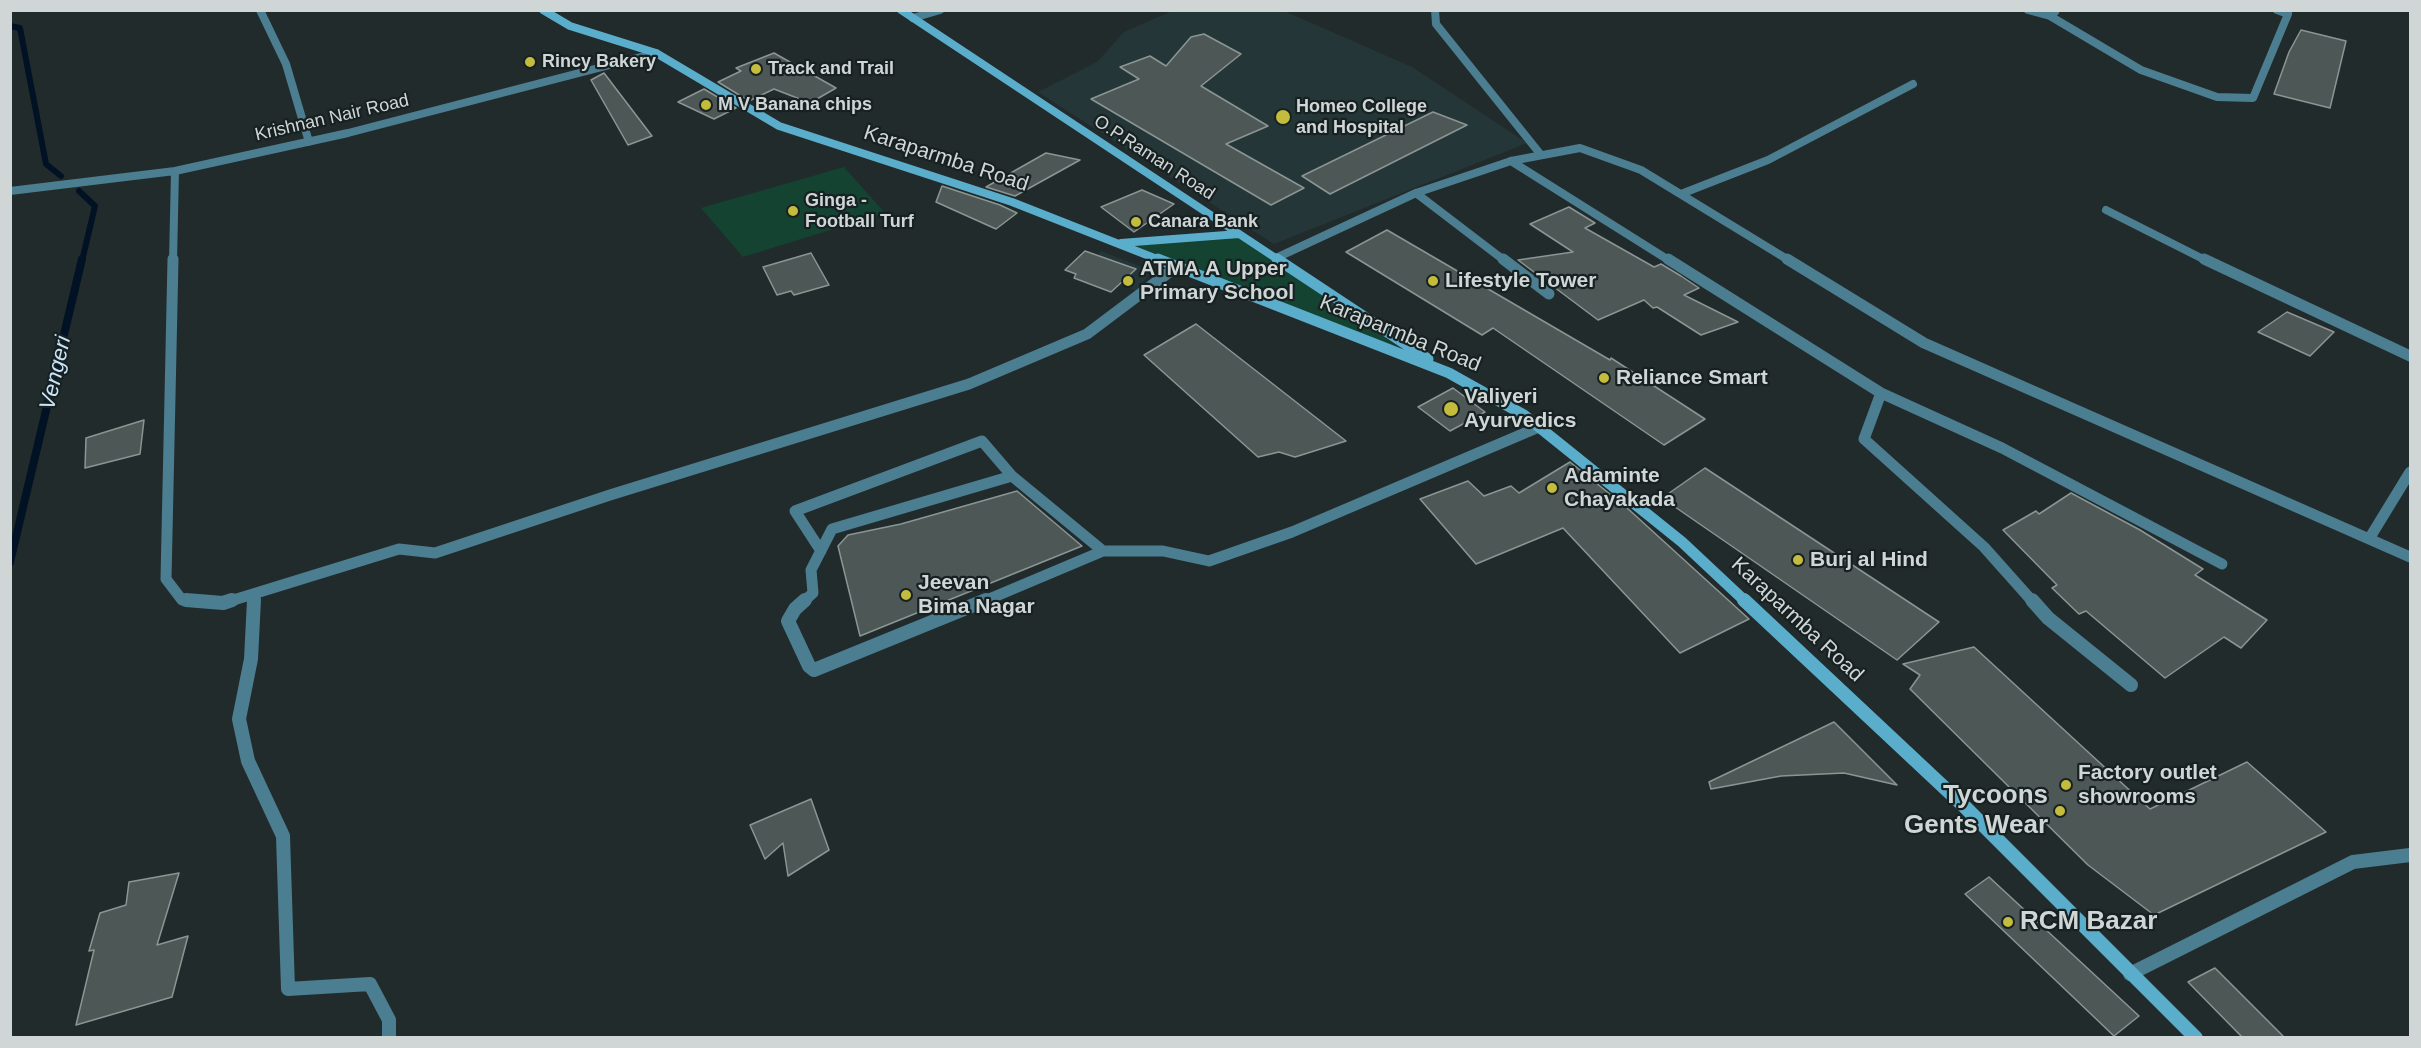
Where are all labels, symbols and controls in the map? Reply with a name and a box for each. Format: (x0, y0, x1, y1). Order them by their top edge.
place label: Rincy Bakery (542, 51, 656, 73)
marker: Rincy Bakery (523, 55, 537, 69)
place label: Track and Trail (768, 58, 894, 80)
marker: Track and Trail (749, 62, 763, 76)
street label: Krishnan Nair Road (253, 90, 411, 146)
place label: M V Banana chips (718, 94, 872, 116)
place label: Homeo College and Hospital (1296, 96, 1427, 138)
marker: M V Banana chips (699, 98, 713, 112)
marker: Homeo College and Hospital (1274, 108, 1292, 126)
street label: O.P.Raman Road (1090, 111, 1218, 205)
street label: Karaparmba Road (861, 121, 1031, 197)
place label: Ginga - Football Turf (805, 190, 914, 232)
marker: Ginga - Football Turf (786, 204, 800, 218)
place label: Canara Bank (1148, 211, 1258, 233)
marker: Canara Bank (1129, 215, 1143, 229)
place label: ATMA A Upper Primary School (1140, 256, 1294, 306)
place label: Lifestyle Tower (1445, 268, 1596, 294)
marker: ATMA A Upper Primary School (1121, 274, 1135, 288)
marker: Lifestyle Tower (1426, 274, 1440, 288)
street label: Karaparmba Road (1316, 290, 1484, 378)
water label: Vengeri (35, 333, 77, 413)
place label: Reliance Smart (1616, 365, 1768, 391)
marker: Reliance Smart (1597, 371, 1611, 385)
place label: Valiyeri Ayurvedics (1464, 384, 1576, 434)
marker: Valiyeri Ayurvedics (1442, 400, 1460, 418)
place label: Adaminte Chayakada (1564, 463, 1675, 513)
marker: Adaminte Chayakada (1545, 481, 1559, 495)
place label: Burj al Hind (1810, 547, 1928, 573)
street label: Karaparmba Road (1726, 552, 1868, 688)
marker: Burj al Hind (1791, 553, 1805, 567)
place label: Jeevan Bima Nagar (918, 570, 1035, 620)
marker: Jeevan Bima Nagar (899, 588, 913, 602)
place label: Factory outlet showrooms (2078, 760, 2217, 810)
marker: Factory outlet showrooms (2059, 778, 2073, 792)
place label: Tycoons Gents Wear (1904, 780, 2048, 842)
marker: Tycoons Gents Wear (2053, 804, 2067, 818)
place label: RCM Bazar (2020, 906, 2157, 938)
marker: RCM Bazar (2001, 915, 2015, 929)

